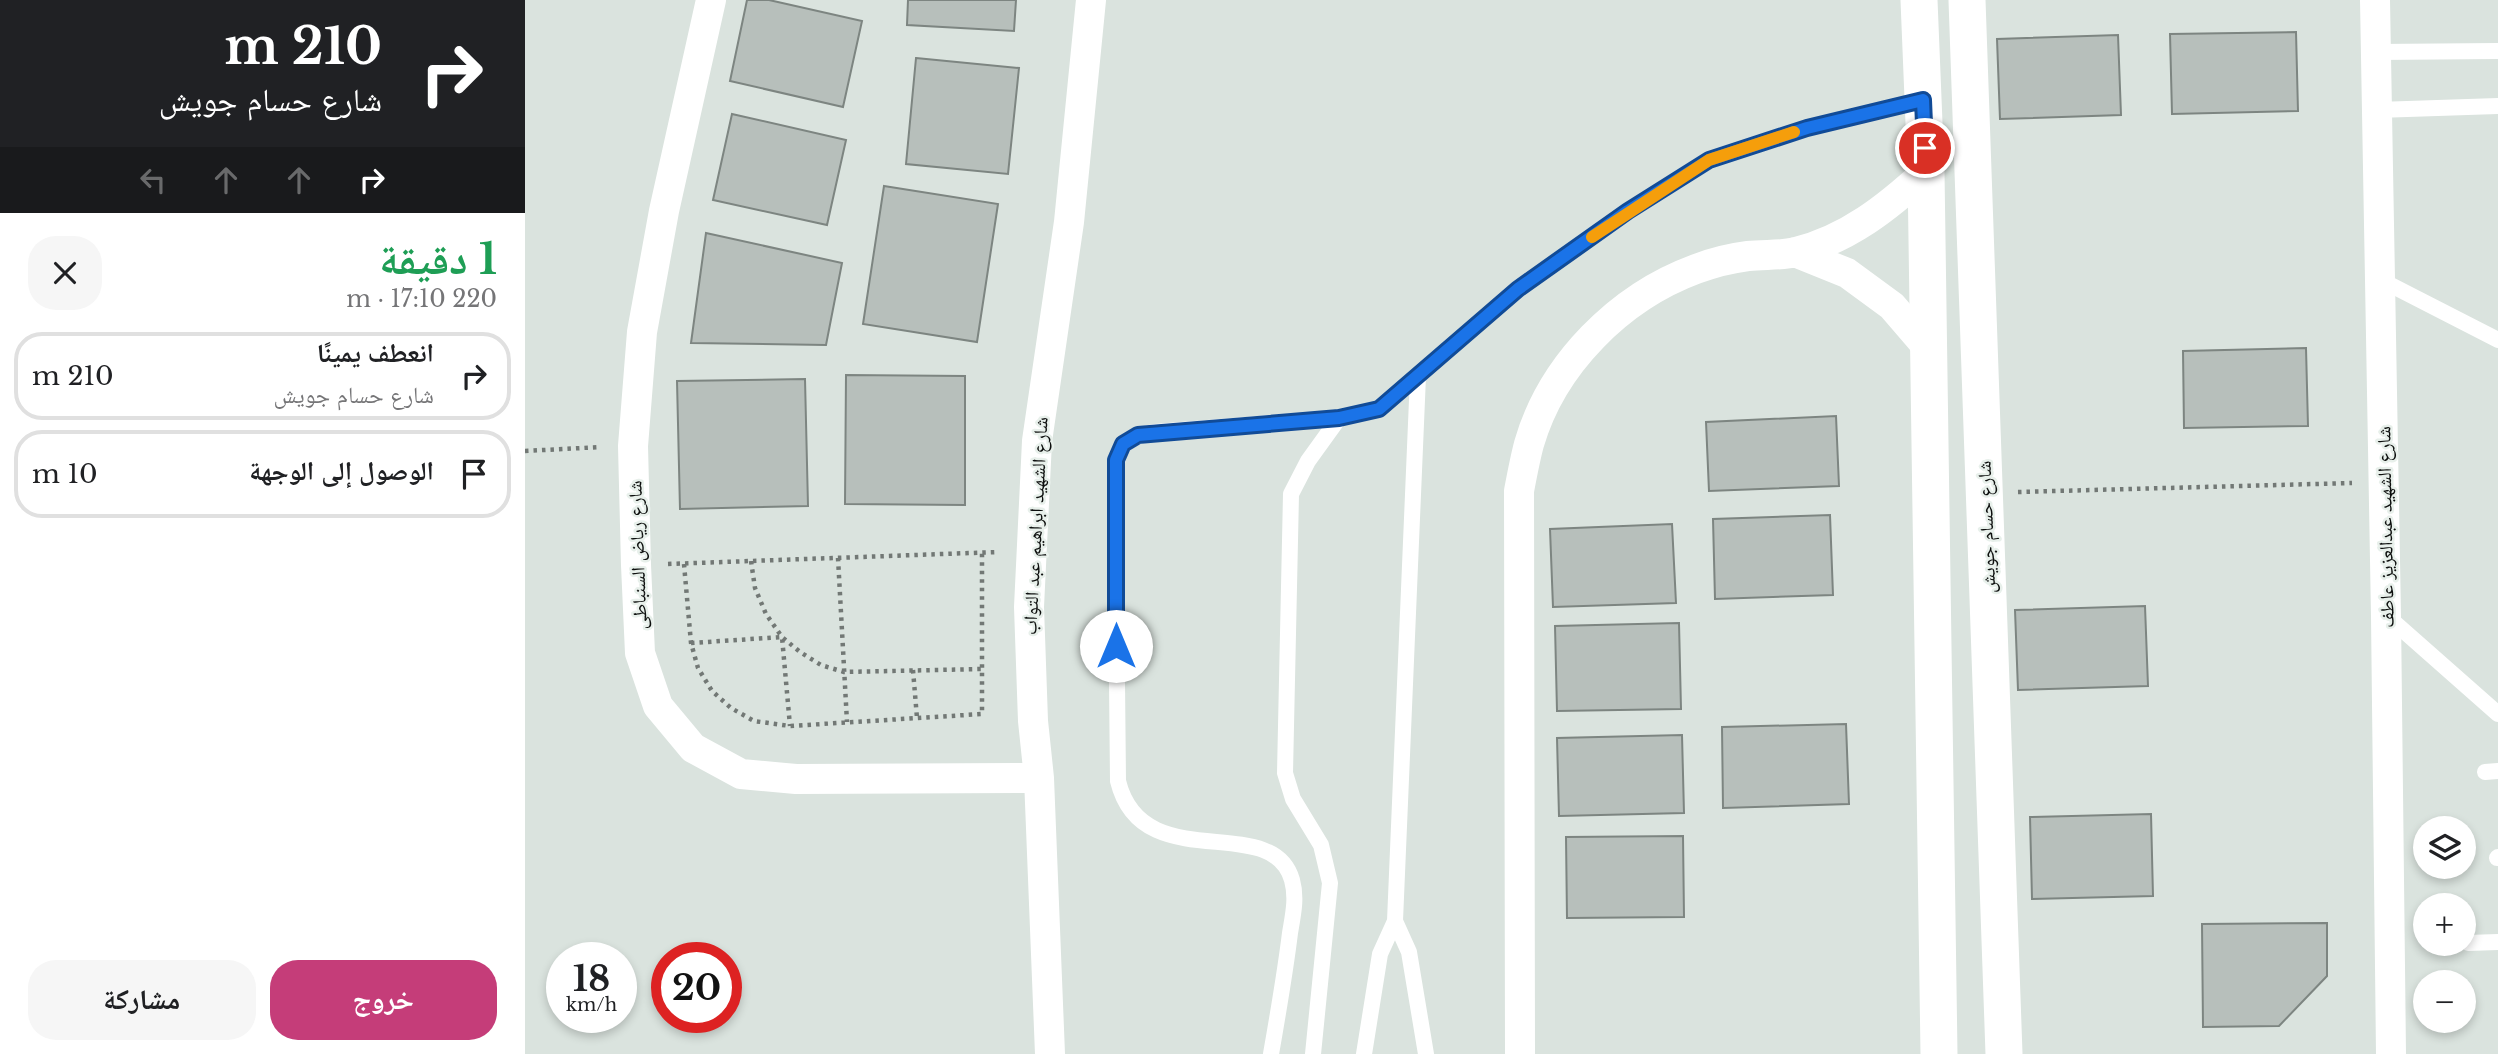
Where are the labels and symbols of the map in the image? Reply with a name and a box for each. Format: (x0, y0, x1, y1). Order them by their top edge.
pin (1895, 118, 1955, 178)
street label: شارع الشهيد ابراهيم عبد التواب (1018, 416, 1054, 636)
street label: شارع الشهيد عبدالعزيز عاطف (2372, 426, 2399, 628)
street label: شارع حسام جويش (1973, 460, 2002, 594)
street label: شارع رياض السنباطى (623, 480, 652, 630)
position arrow (1079, 609, 1153, 683)
speed limit sign: 20 (651, 942, 742, 1033)

